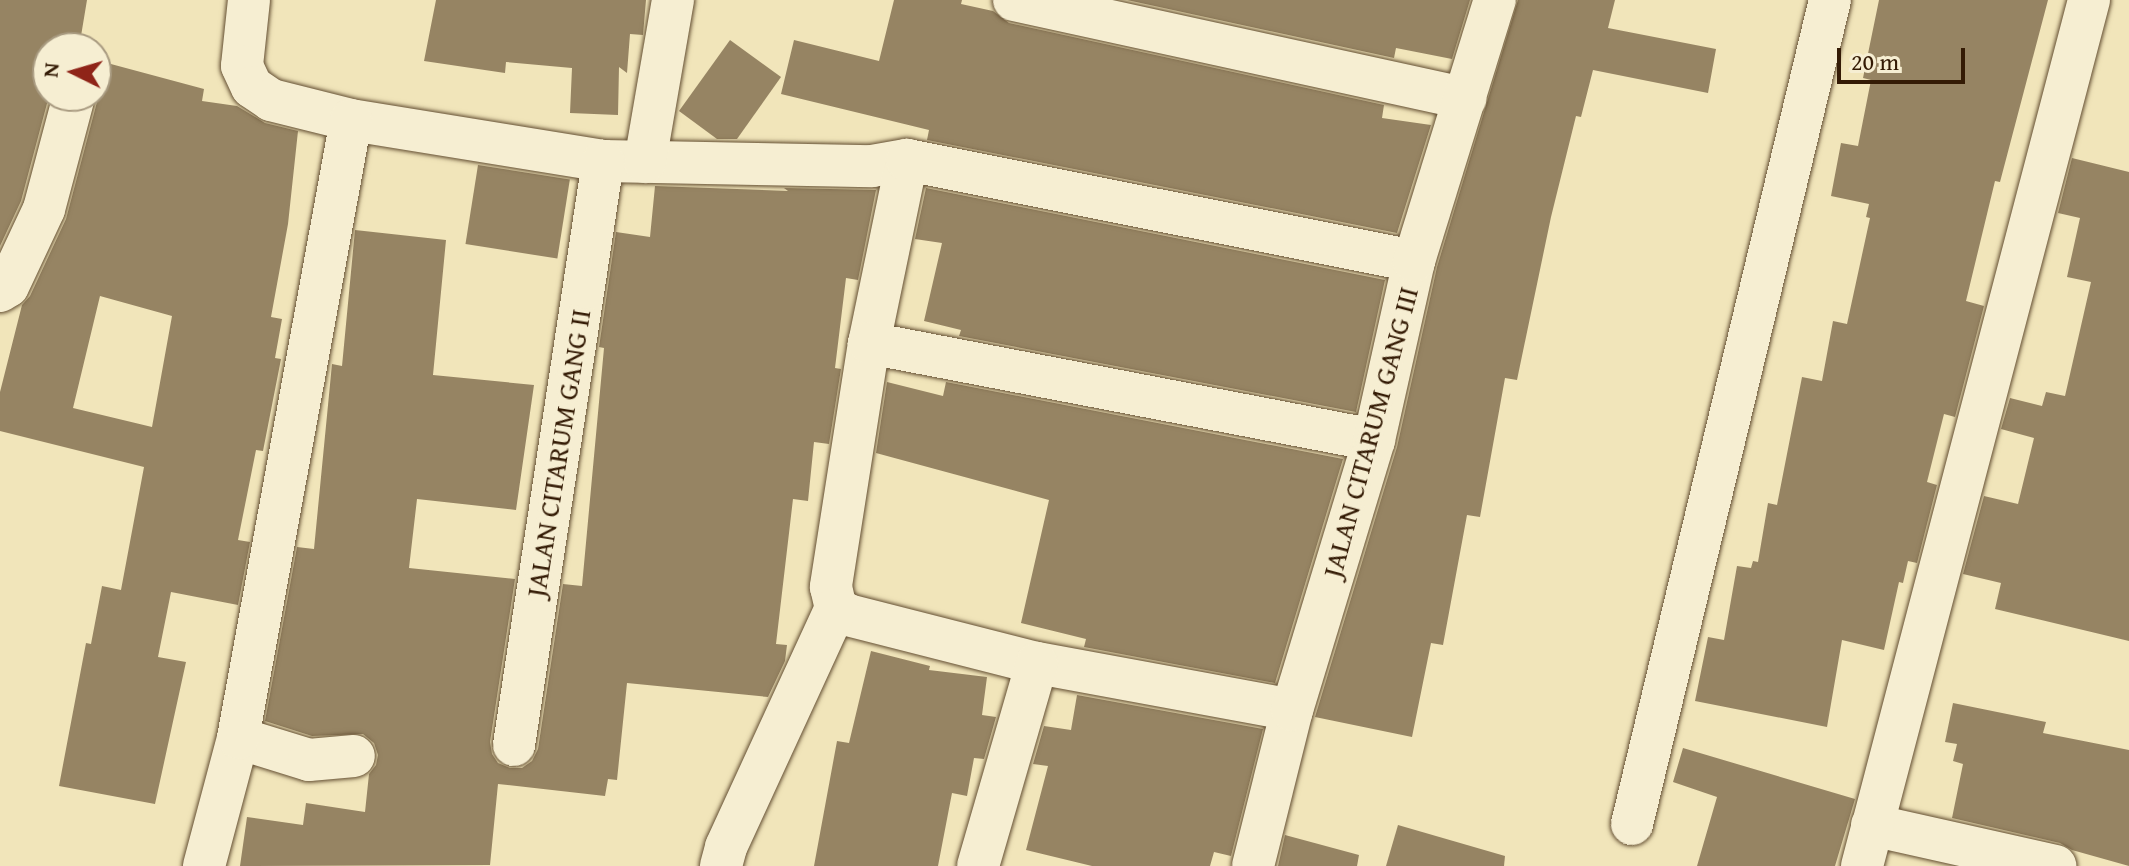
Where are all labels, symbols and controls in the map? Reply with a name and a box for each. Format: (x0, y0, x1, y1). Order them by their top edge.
north arrow (32, 32, 112, 112)
scale bar (1841, 32, 1969, 82)
text: 20 m (1851, 44, 1899, 79)
text: N (34, 61, 67, 79)
street label: JALAN CITARUM GANG III (1315, 283, 1425, 581)
street label: JALAN CITARUM GANG II (519, 307, 597, 599)

